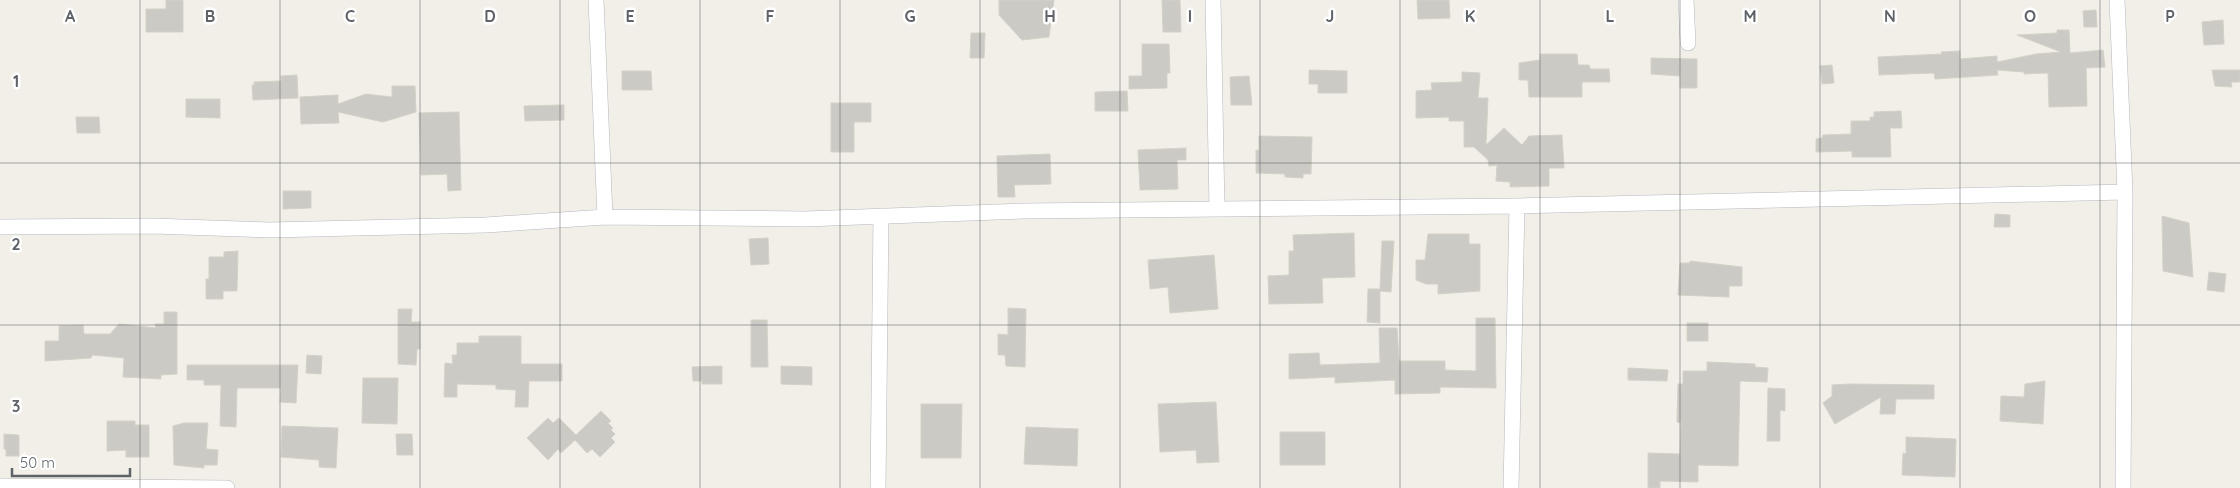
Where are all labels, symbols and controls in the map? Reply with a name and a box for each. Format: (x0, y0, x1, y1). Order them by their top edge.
text: A (65, 6, 76, 26)
text: B (205, 6, 215, 26)
text: C (345, 6, 355, 26)
text: D (484, 6, 496, 26)
text: E (625, 6, 635, 26)
text: F (766, 6, 775, 26)
text: G (904, 6, 916, 26)
text: H (1044, 6, 1056, 26)
text: I (1188, 6, 1192, 26)
text: J (1326, 6, 1334, 26)
text: K (1465, 6, 1475, 26)
text: L (1606, 6, 1615, 26)
text: M (1743, 6, 1757, 26)
text: N (1884, 6, 1896, 26)
text: O (2024, 6, 2036, 26)
text: P (2165, 6, 2175, 26)
text: 1 (13, 71, 19, 91)
text: 2 (11, 234, 21, 254)
text: 3 (12, 396, 20, 416)
scale bar (12, 446, 130, 478)
text: 50 m (20, 453, 55, 472)

